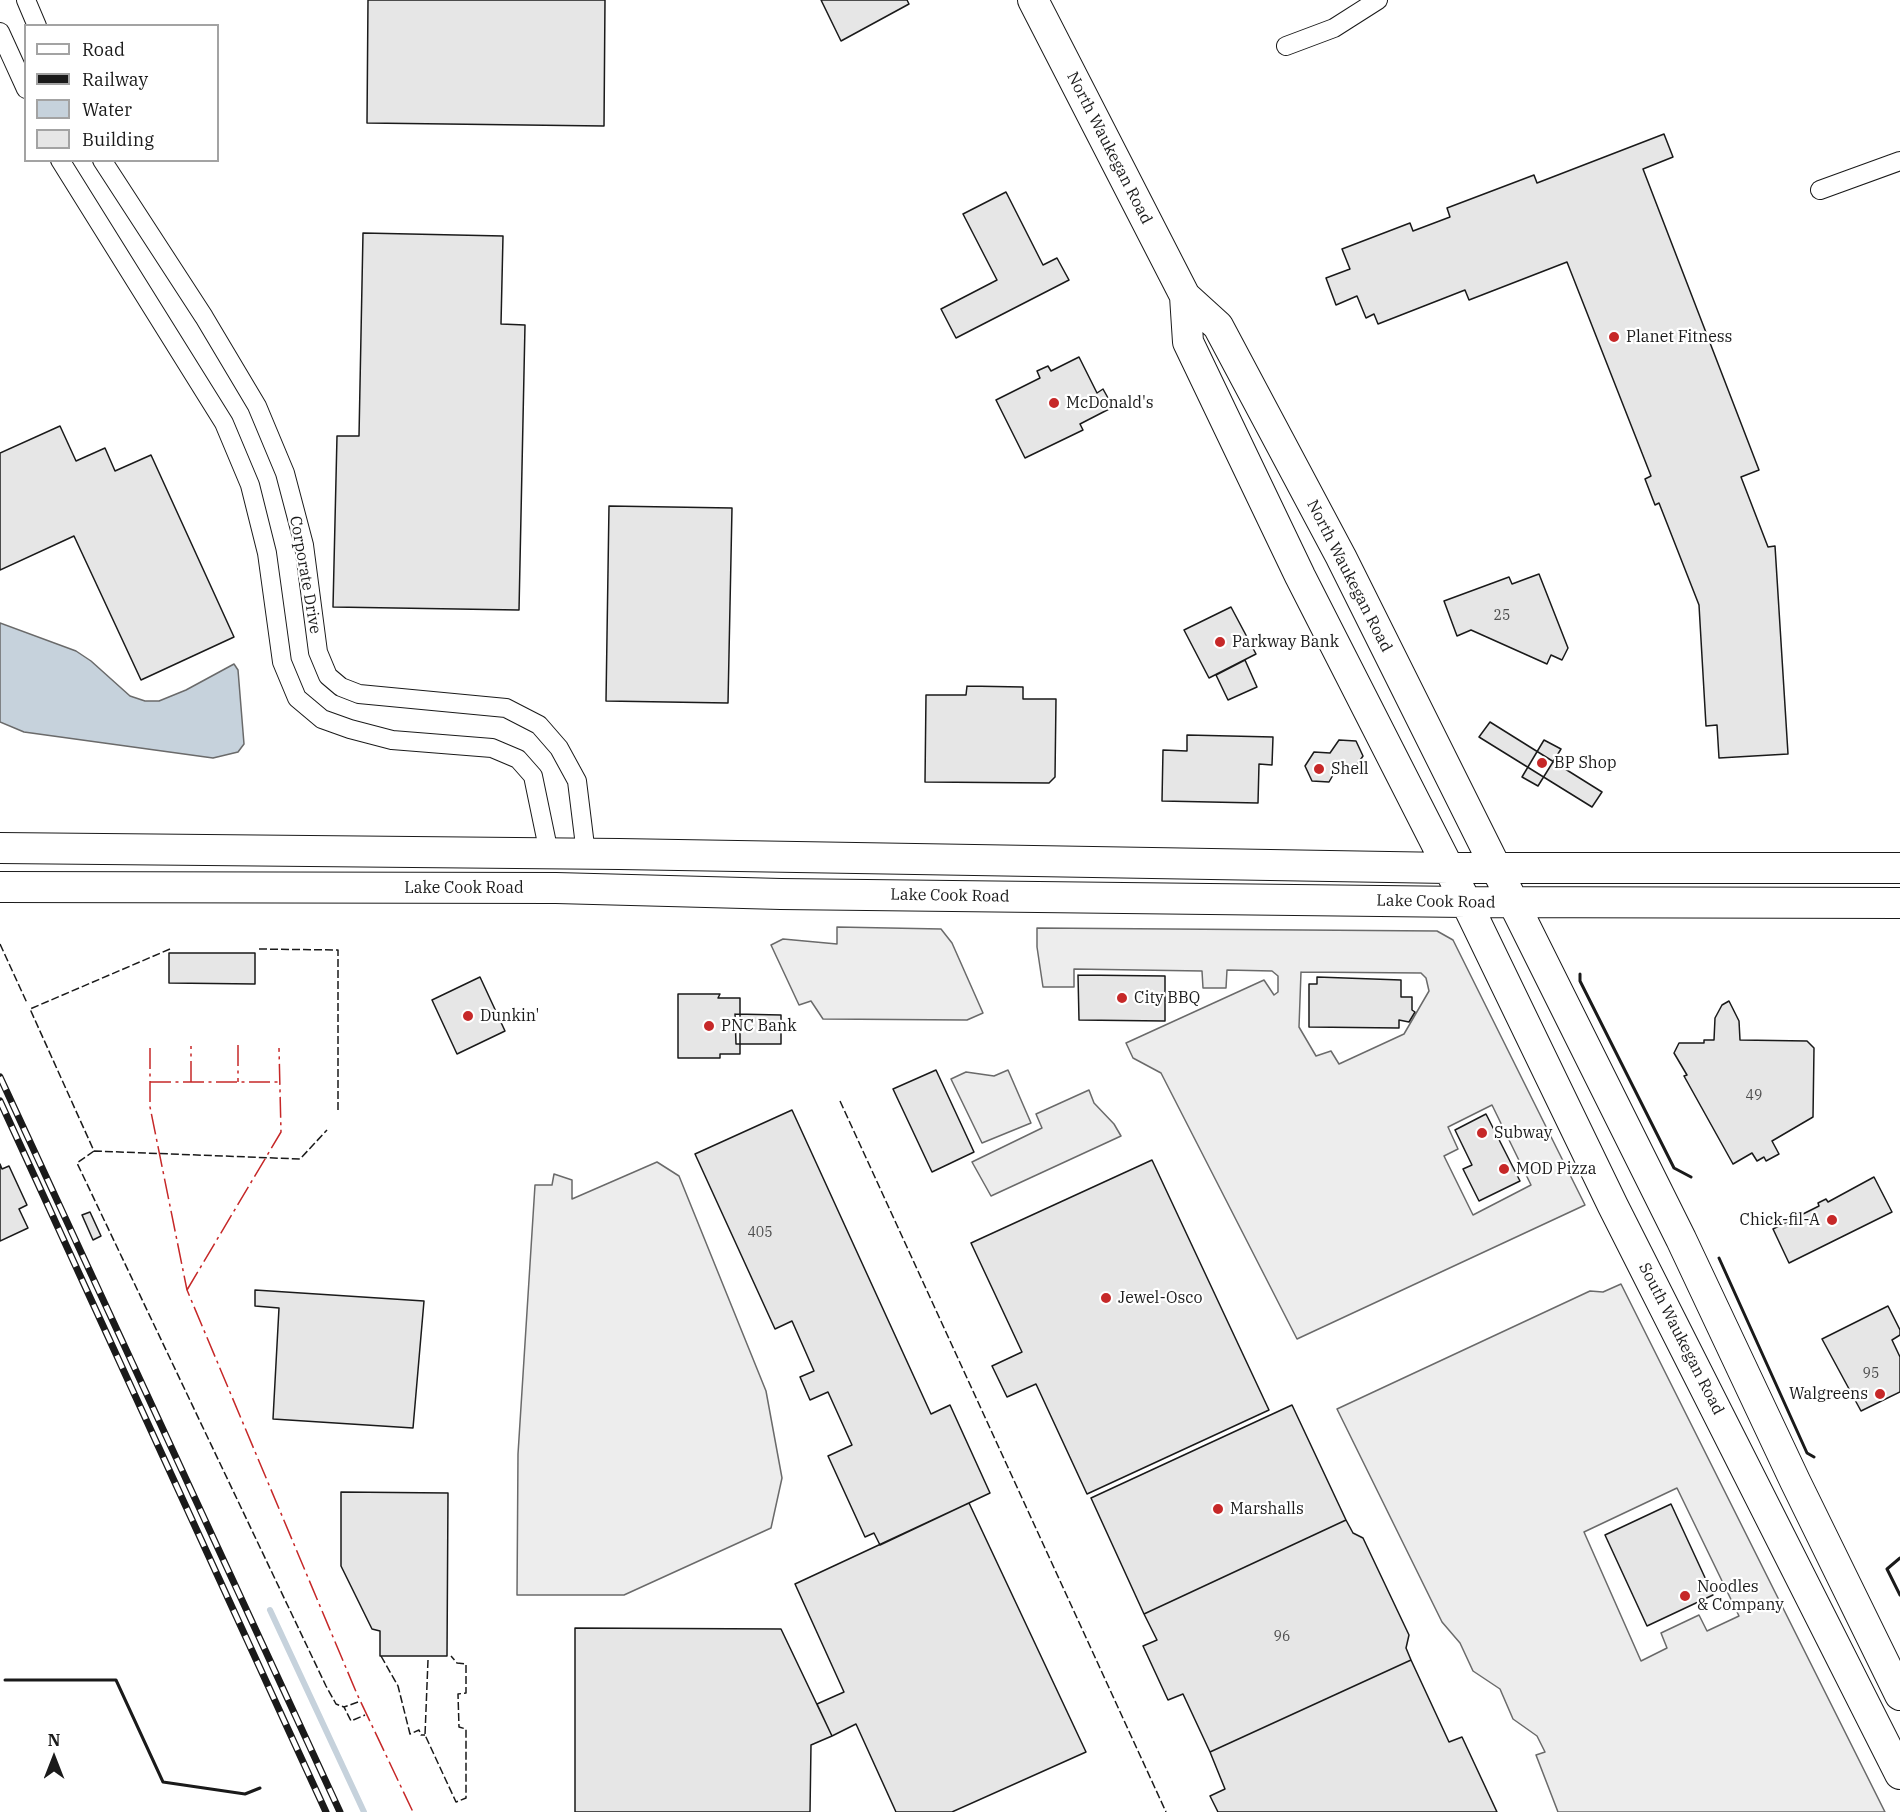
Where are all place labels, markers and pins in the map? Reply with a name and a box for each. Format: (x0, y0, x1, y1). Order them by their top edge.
place label: Planet Fitness (1626, 327, 1732, 347)
marker: Planet Fitness (1607, 330, 1621, 344)
place label: McDonald's (1066, 393, 1154, 413)
marker: McDonald's (1047, 396, 1061, 410)
place label: Parkway Bank (1232, 632, 1339, 652)
marker: Parkway Bank (1213, 635, 1227, 649)
place label: BP Shop (1554, 753, 1617, 773)
marker: BP Shop (1535, 756, 1549, 770)
place label: Shell (1331, 759, 1369, 779)
marker: Shell (1312, 762, 1326, 776)
place label: City BBQ (1134, 988, 1200, 1008)
marker: City BBQ (1115, 991, 1129, 1005)
place label: Dunkin' (480, 1006, 539, 1026)
marker: Dunkin' (461, 1009, 475, 1023)
place label: PNC Bank (721, 1016, 797, 1036)
marker: PNC Bank (702, 1019, 716, 1033)
place label: Subway (1494, 1123, 1552, 1143)
marker: Subway (1475, 1126, 1489, 1140)
place label: MOD Pizza (1516, 1159, 1596, 1179)
marker: MOD Pizza (1497, 1162, 1511, 1176)
place label: Chick-fil-A (1740, 1210, 1820, 1230)
marker: Chick-fil-A (1825, 1213, 1839, 1227)
place label: Jewel-Osco (1118, 1288, 1202, 1308)
marker: Jewel-Osco (1099, 1291, 1113, 1305)
place label: Walgreens (1789, 1384, 1868, 1404)
marker: Walgreens (1873, 1387, 1887, 1401)
place label: Marshalls (1230, 1499, 1304, 1519)
marker: Marshalls (1211, 1502, 1225, 1516)
place label: Noodles & Company (1697, 1577, 1784, 1615)
marker: Noodles & Company (1678, 1589, 1692, 1603)

